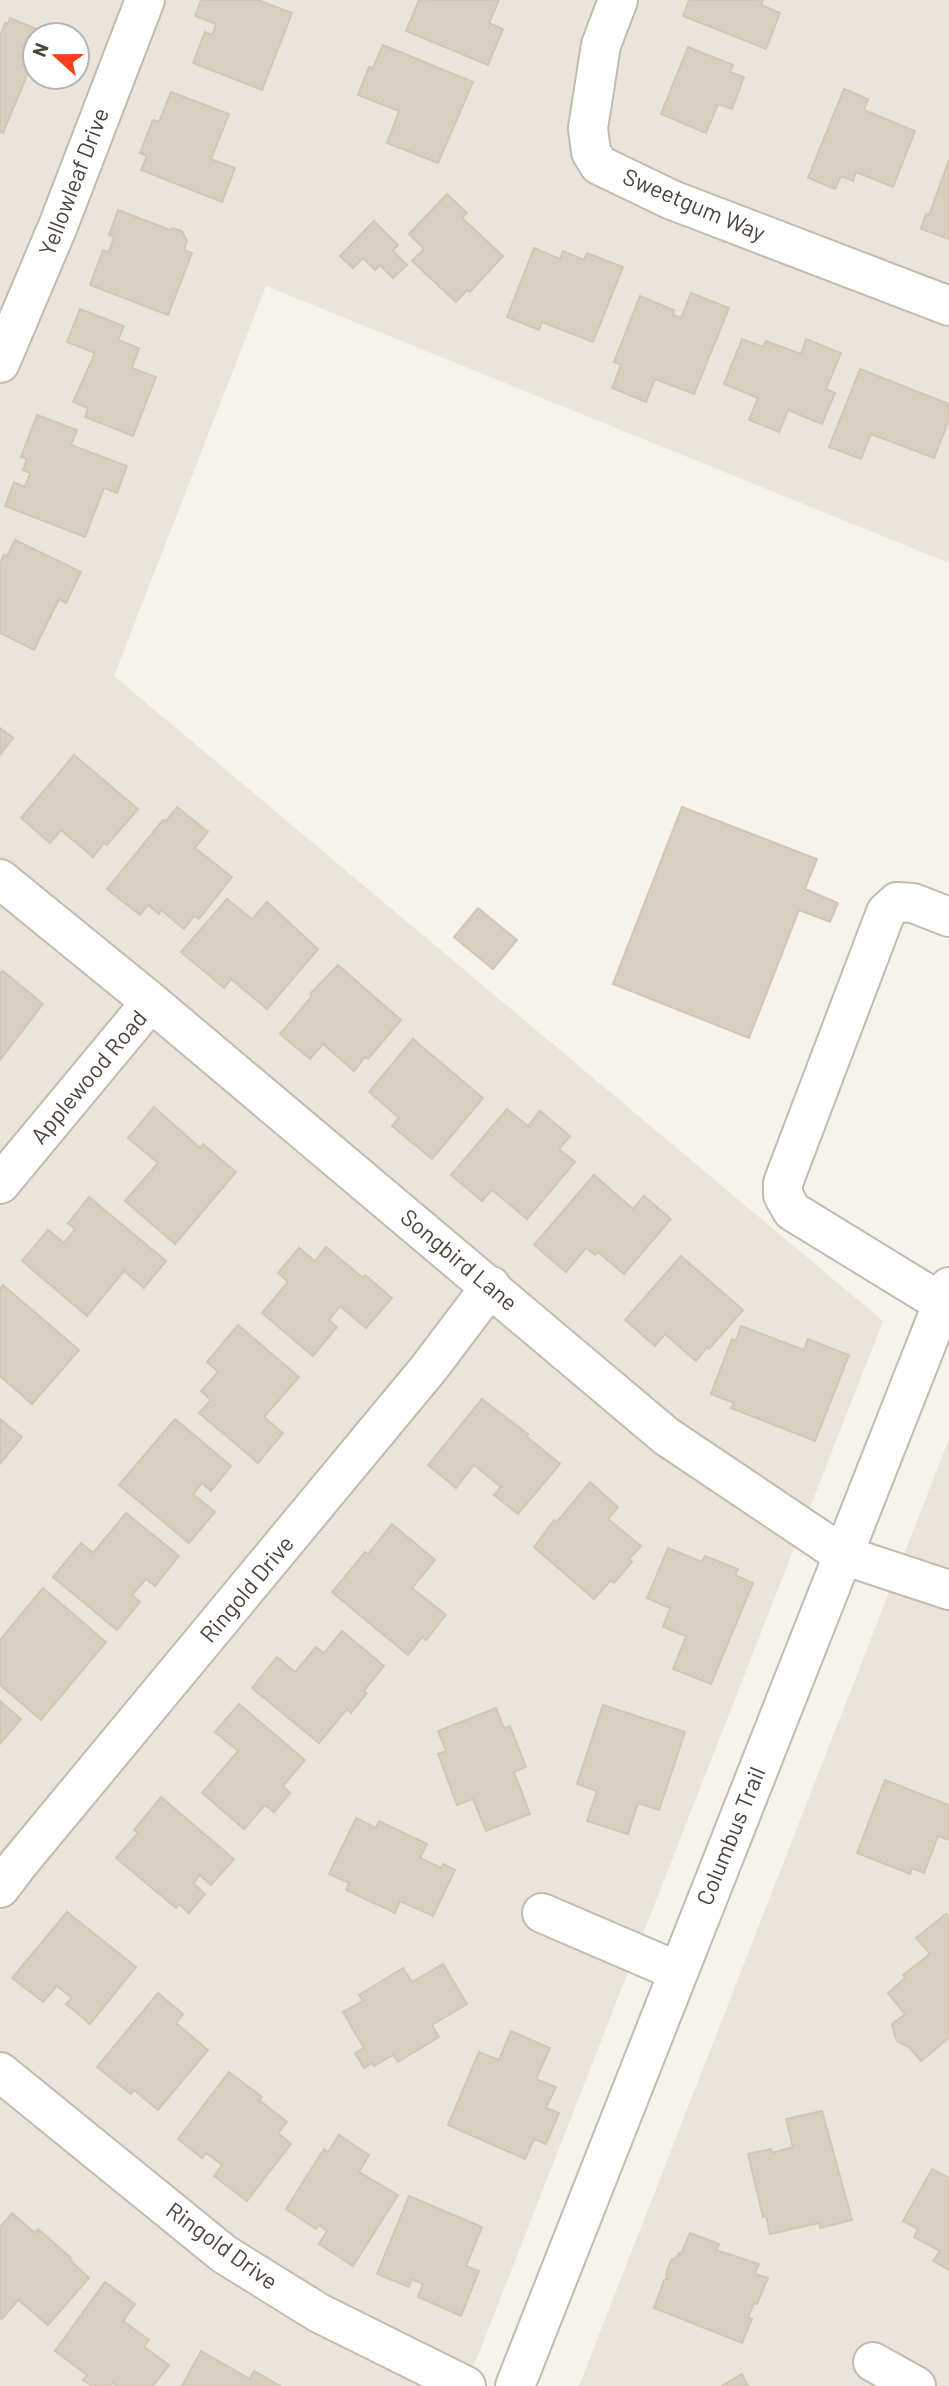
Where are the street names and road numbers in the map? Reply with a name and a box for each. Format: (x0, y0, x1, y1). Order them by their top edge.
street label: Yellowleaf Drive (32, 104, 114, 260)
street label: Sweetgum Way (619, 162, 770, 247)
street label: Applewood Road (24, 1004, 152, 1149)
street label: Songbird Lane (396, 1202, 524, 1316)
street label: Ringold Drive (193, 1529, 299, 1647)
street label: Columbus Trail (690, 1762, 771, 1909)
street label: Ringold Drive (161, 2195, 284, 2295)

